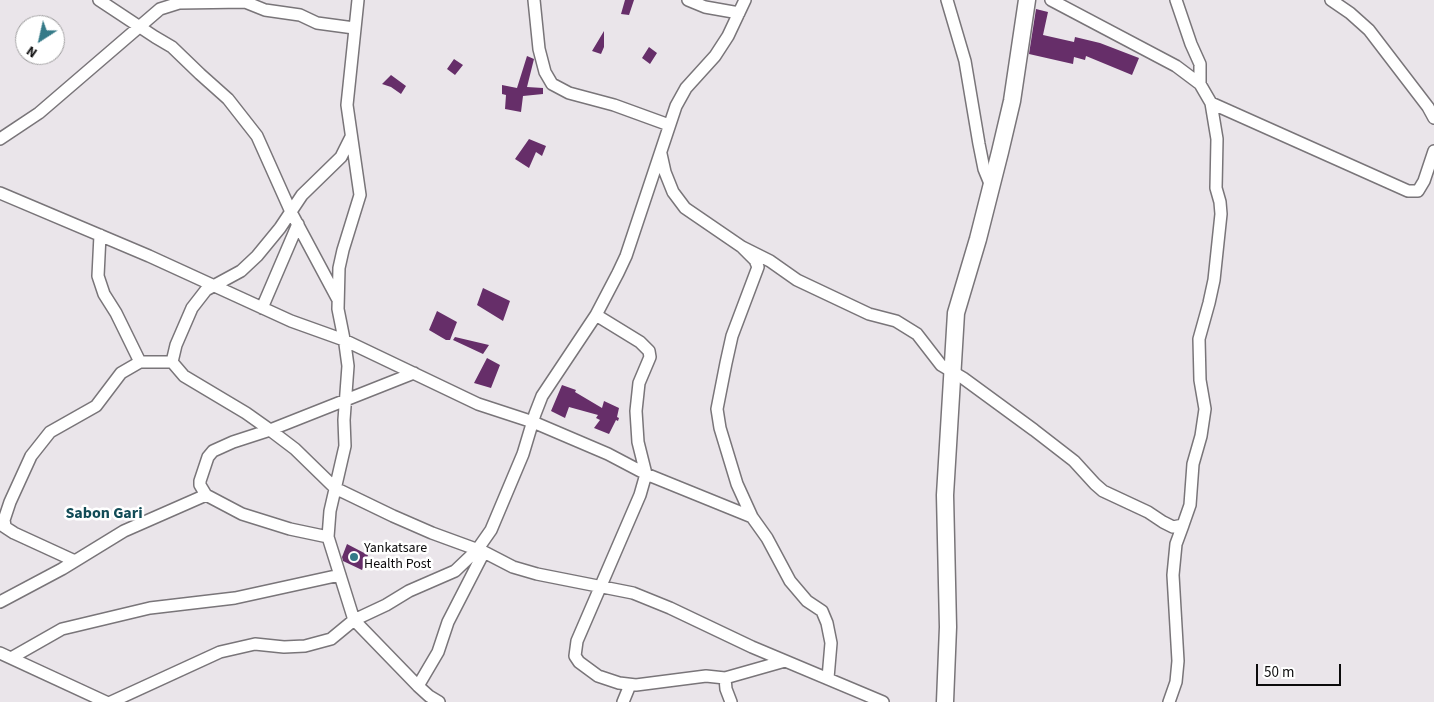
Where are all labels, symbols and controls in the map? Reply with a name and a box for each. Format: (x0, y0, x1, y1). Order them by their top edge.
north arrow (15, 15, 65, 65)
text: N (22, 41, 42, 62)
district label: Sabon Gari (65, 504, 143, 524)
place label: Yankatsare Health Post (364, 541, 431, 574)
marker: Yankatsare Health Post (348, 551, 360, 563)
scale bar (1259, 654, 1344, 686)
text: 50 m (1264, 662, 1294, 683)

